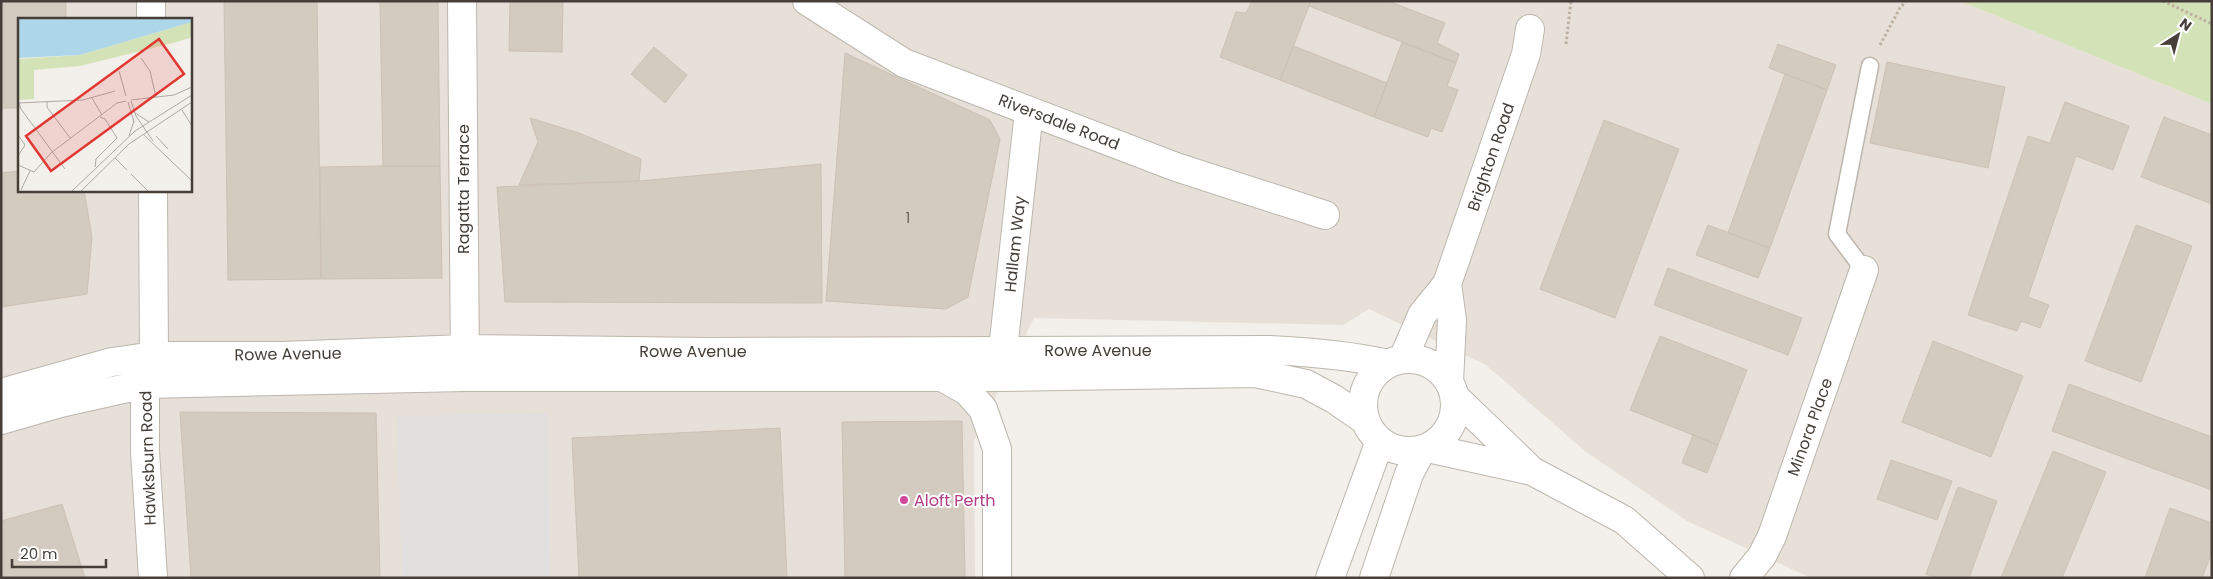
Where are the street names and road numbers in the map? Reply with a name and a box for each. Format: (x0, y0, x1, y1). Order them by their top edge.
street label: Riversdale Road (995, 88, 1123, 156)
street label: Brighton Road (1462, 100, 1520, 214)
street label: Ragatta Terrace (452, 124, 475, 254)
street label: Hallam Way (999, 195, 1031, 293)
street label: Rowe Avenue (1044, 339, 1152, 362)
street label: Rowe Avenue (639, 340, 747, 363)
street label: Rowe Avenue (234, 342, 342, 366)
street label: Minora Place (1782, 375, 1838, 479)
street label: Hawksburn Road (134, 390, 162, 526)

